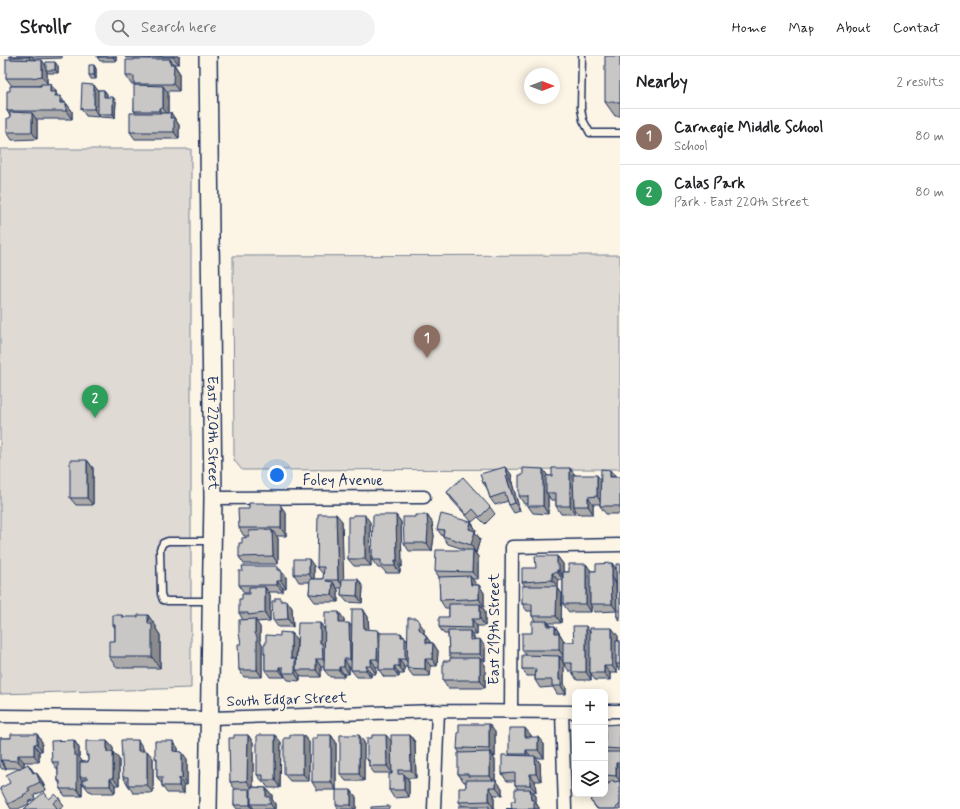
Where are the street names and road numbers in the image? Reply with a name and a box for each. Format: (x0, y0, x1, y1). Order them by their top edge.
street label: East 220th Street (202, 376, 223, 491)
street label: Foley Avenue (303, 471, 383, 491)
street label: East 219th Street (485, 573, 505, 685)
street label: South Edgar Street (226, 688, 348, 713)

